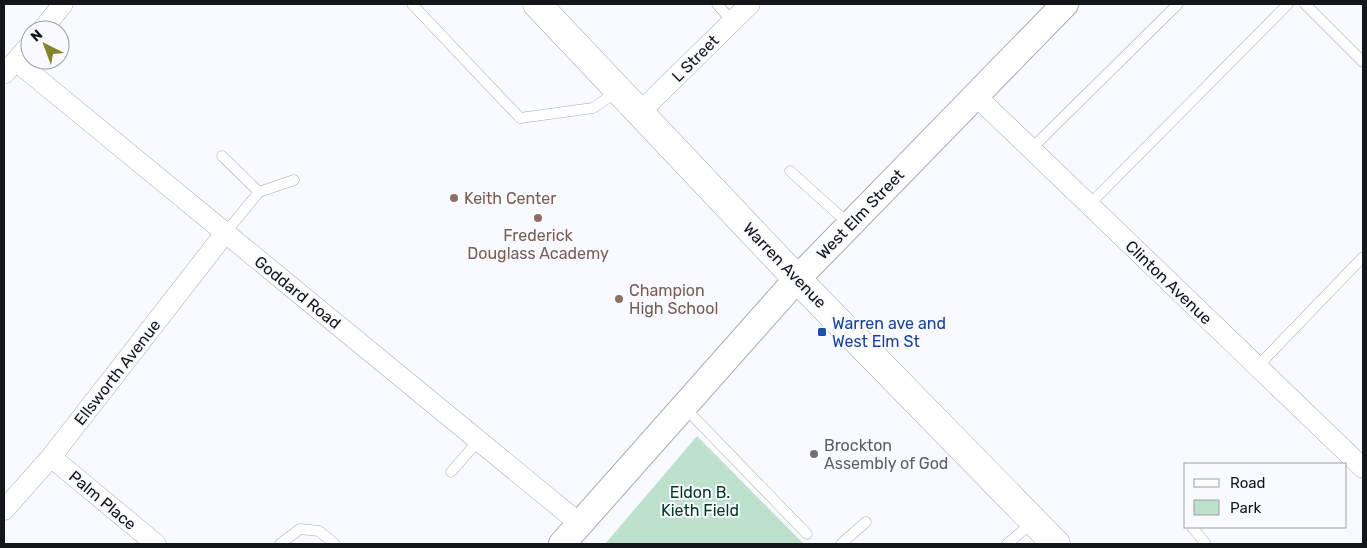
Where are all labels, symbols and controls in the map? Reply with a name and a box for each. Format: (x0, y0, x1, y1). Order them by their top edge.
north arrow (20, 20, 70, 70)
text: N (27, 26, 46, 45)
street label: L Street (668, 31, 723, 86)
street label: West Elm Street (813, 165, 908, 263)
place label: Keith Center (464, 189, 556, 208)
marker: Keith Center (448, 192, 460, 204)
marker: Frederick Douglass Academy (532, 212, 544, 224)
street label: Warren Avenue (739, 219, 830, 312)
place label: Frederick Douglass Academy (467, 226, 609, 263)
street label: Clinton Avenue (1122, 236, 1216, 328)
street label: Goddard Road (251, 252, 345, 333)
place label: Champion High School (629, 281, 718, 318)
marker: Champion High School (613, 293, 625, 305)
place label: Warren ave and West Elm St (832, 314, 946, 351)
street label: Ellsworth Avenue (70, 316, 165, 429)
marker: Warren ave and West Elm St (816, 326, 828, 338)
place label: Brockton Assembly of God (824, 436, 948, 473)
marker: Brockton Assembly of God (808, 448, 820, 460)
legend (1184, 463, 1347, 528)
street label: Palm Place (65, 467, 140, 534)
text: Road (1230, 474, 1266, 492)
park label: Eldon B. Kieth Field (661, 483, 739, 520)
text: Park (1230, 499, 1261, 517)

